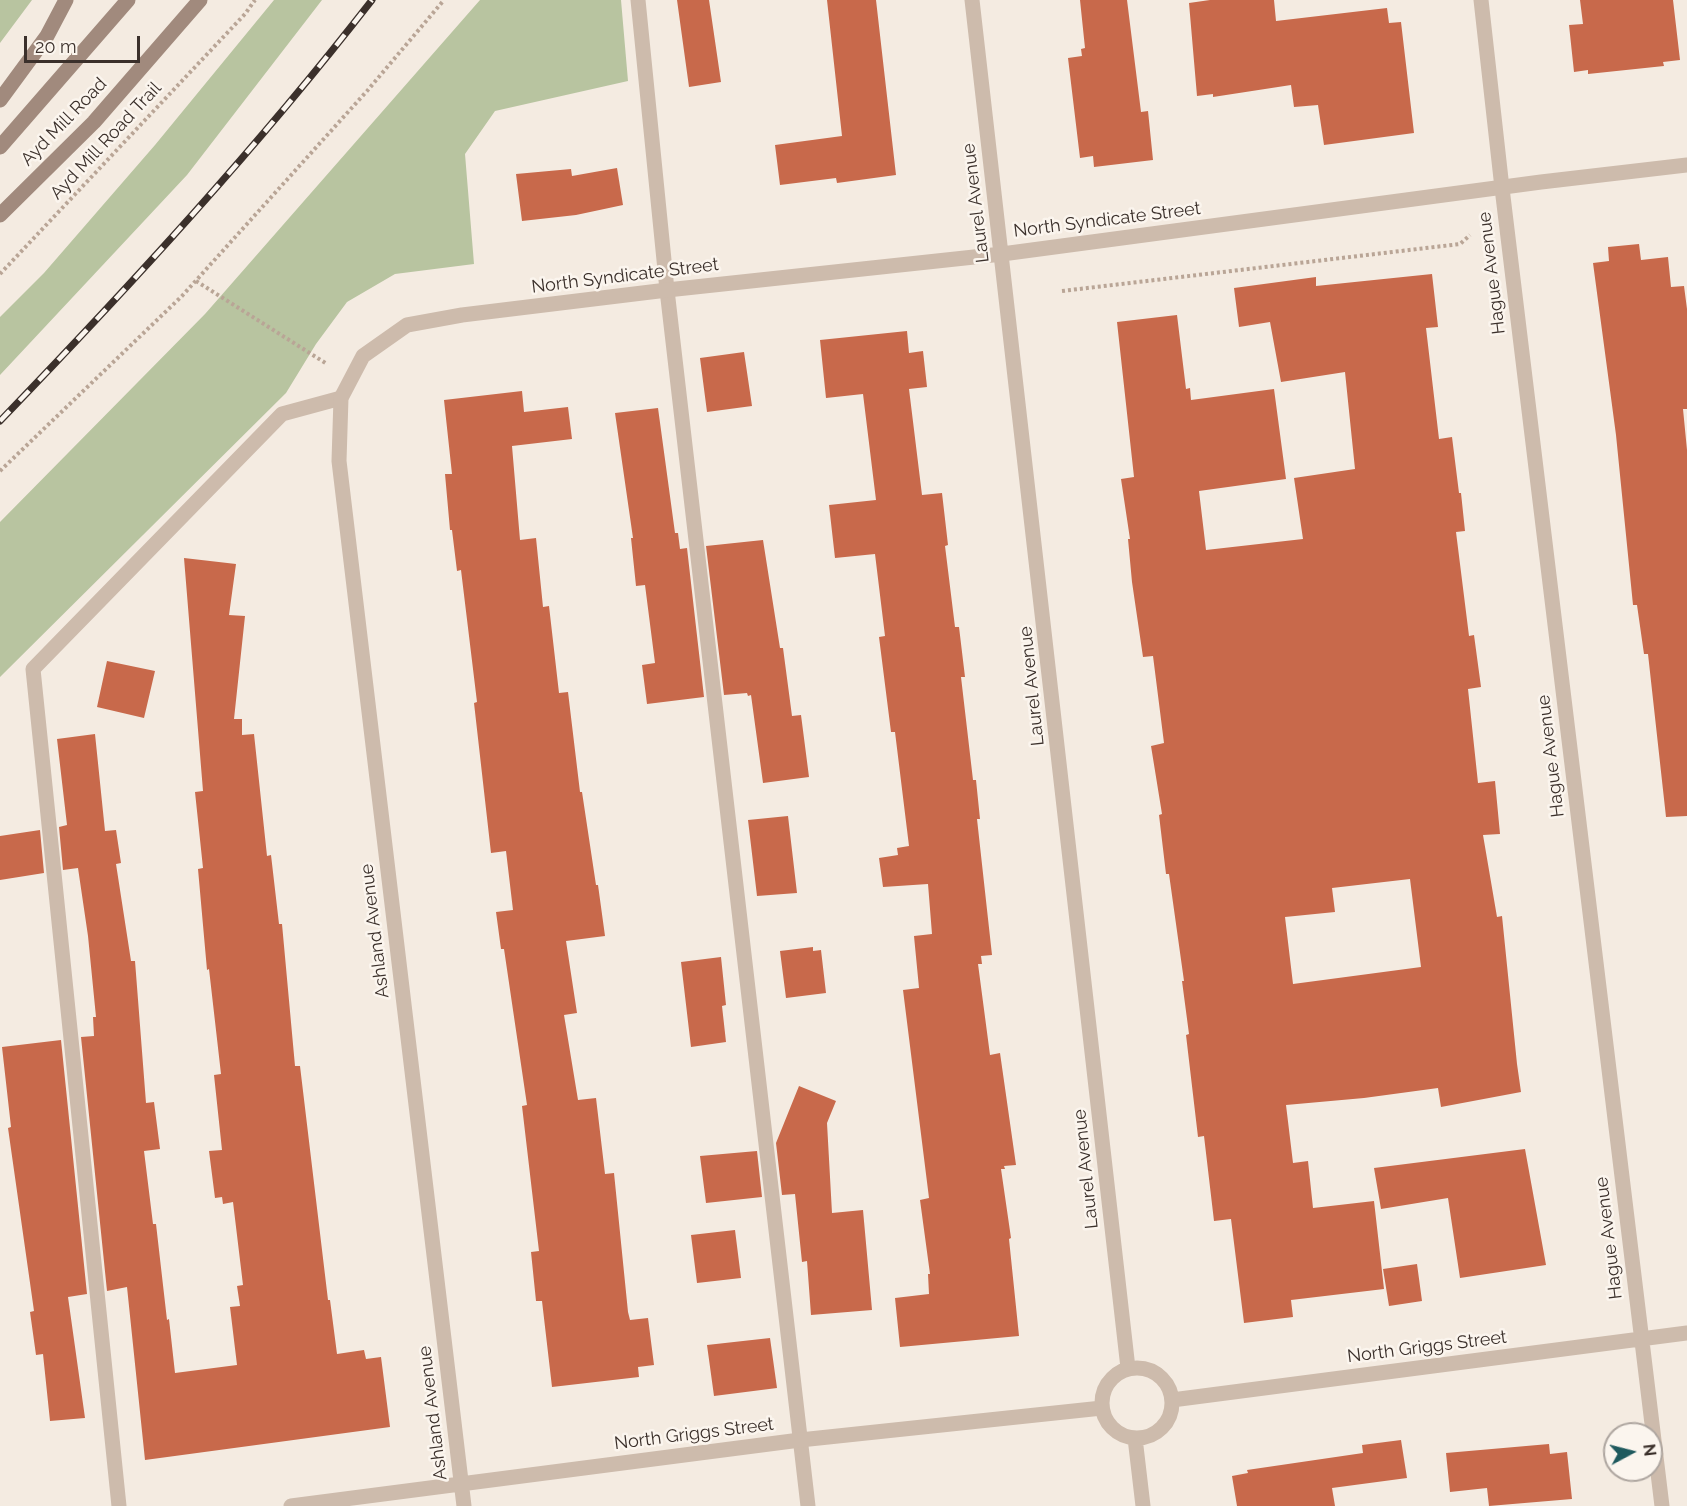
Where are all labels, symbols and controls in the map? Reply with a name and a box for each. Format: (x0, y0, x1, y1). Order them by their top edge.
scale bar (27, 24, 142, 62)
text: 20 m (35, 36, 77, 57)
street label: Ayd Mill Road (17, 73, 111, 171)
street label: Ayd Mill Road Trail (46, 78, 166, 204)
street label: Laurel Avenue (958, 142, 994, 264)
street label: North Syndicate Street (1012, 198, 1202, 242)
street label: Hague Avenue (1474, 211, 1510, 335)
street label: North Syndicate Street (530, 254, 720, 298)
street label: Laurel Avenue (1015, 625, 1049, 747)
street label: Hague Avenue (1533, 694, 1569, 818)
street label: Ashland Avenue (356, 863, 394, 999)
street label: Laurel Avenue (1069, 1108, 1103, 1230)
street label: Hague Avenue (1591, 1176, 1627, 1300)
street label: North Griggs Street (1346, 1327, 1508, 1367)
street label: Ashland Avenue (414, 1345, 452, 1481)
street label: North Griggs Street (613, 1414, 775, 1454)
north arrow (1603, 1422, 1663, 1482)
text: N (1639, 1443, 1660, 1457)

